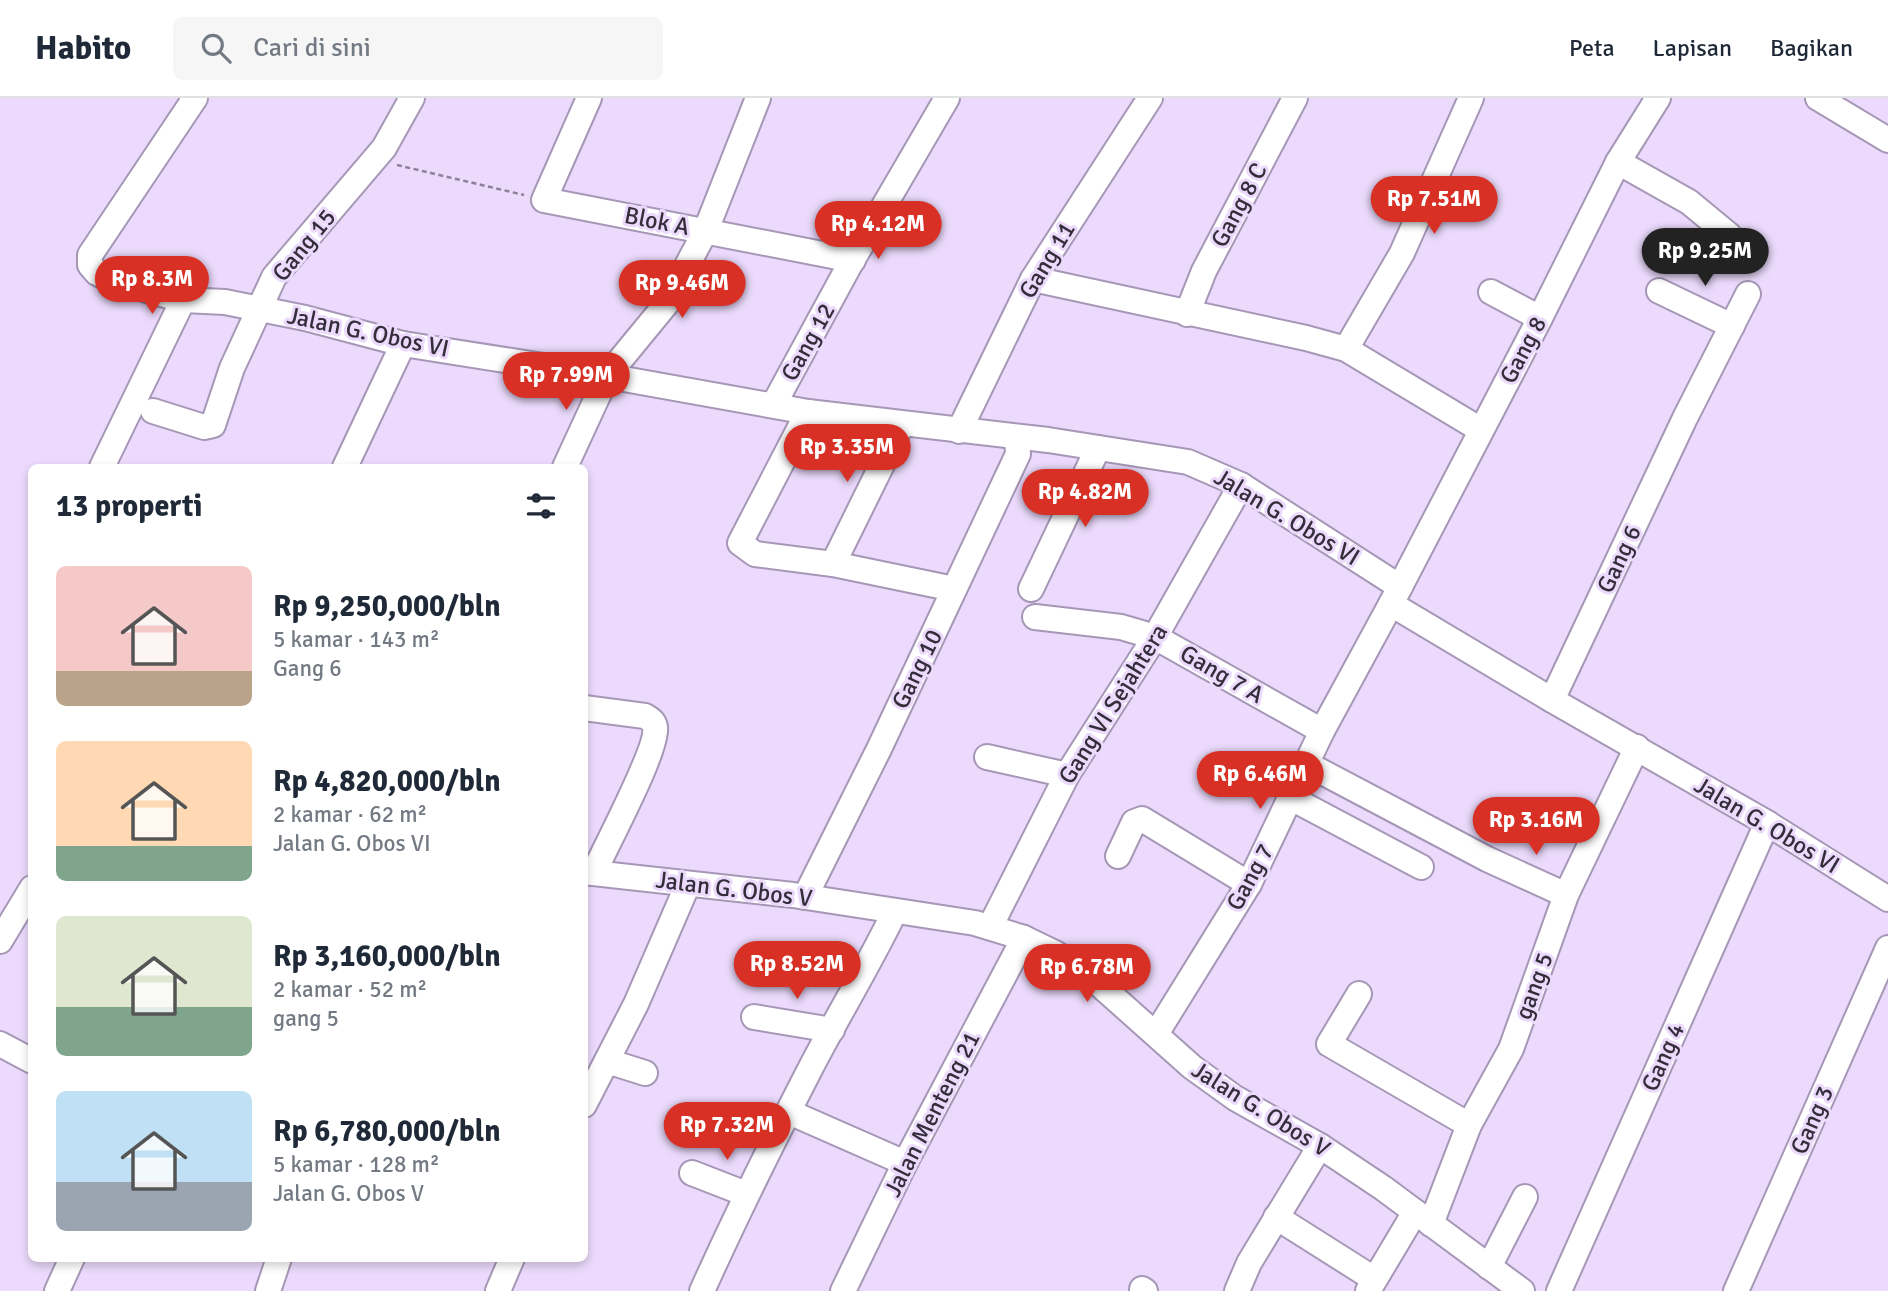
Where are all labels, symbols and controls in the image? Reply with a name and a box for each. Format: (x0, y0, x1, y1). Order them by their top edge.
search box (173, 17, 663, 80)
text: Habito (35, 28, 131, 69)
icon: search (197, 29, 235, 67)
text: Cari di sini (253, 32, 371, 64)
text: Peta (1569, 33, 1615, 63)
text: Lapisan (1653, 33, 1732, 63)
text: Bagikan (1770, 33, 1853, 63)
street label: Gang 8 C (1204, 158, 1274, 252)
pin: Rp 7.51M (1362, 176, 1506, 236)
text: Rp 7.51M (1387, 184, 1481, 213)
street label: Blok A (622, 200, 692, 242)
pin: Rp 4.12M (806, 202, 950, 261)
street label: Gang 15 (266, 203, 342, 287)
text: Rp 4.12M (831, 209, 925, 238)
street label: Gang 11 (1012, 216, 1082, 304)
pin: Rp 9.25M (1633, 228, 1777, 288)
text: Rp 9.25M (1658, 236, 1752, 265)
pin: Rp 8.3M (87, 256, 217, 316)
pin: Rp 9.46M (610, 260, 754, 320)
text: Rp 8.3M (111, 264, 193, 293)
text: Rp 9.46M (635, 268, 729, 297)
street label: Gang 12 (774, 298, 842, 386)
street label: Jalan G. Obos VI (284, 300, 452, 364)
street label: Gang 8 (1493, 311, 1553, 389)
pin: Rp 7.99M (494, 352, 638, 412)
text: Rp 7.99M (519, 360, 613, 389)
pin: Rp 3.35M (775, 424, 919, 484)
text: Rp 3.35M (800, 432, 894, 461)
street label: Jalan G. Obos VI (1209, 462, 1365, 572)
pin: Rp 4.82M (1013, 470, 1157, 529)
text: Rp 4.82M (1038, 477, 1132, 506)
icon: filters (522, 487, 560, 525)
text: 13 properti (56, 488, 203, 525)
street label: Gang 6 (1590, 520, 1648, 598)
text: Rp 9,250,000/bln (273, 588, 501, 625)
icon: home (112, 594, 196, 678)
street label: Gang VI Sejahtera (1052, 618, 1174, 790)
street label: Gang 10 (885, 624, 949, 714)
text: 5 kamar · 143 m² (273, 625, 440, 654)
street label: Gang 7 A (1175, 638, 1269, 710)
text: Gang 6 (273, 654, 342, 683)
pin: Rp 6.46M (1188, 752, 1332, 811)
text: Rp 6.46M (1213, 759, 1307, 788)
text: Rp 4,820,000/bln (273, 763, 501, 800)
icon: home (112, 769, 196, 853)
street label: Jalan G. Obos VI (1689, 770, 1845, 880)
pin: Rp 3.16M (1464, 798, 1608, 857)
text: 2 kamar · 62 m² (273, 800, 427, 829)
text: Rp 3.16M (1489, 805, 1583, 834)
text: Jalan G. Obos VI (273, 829, 431, 858)
street label: Gang 7 (1220, 838, 1280, 916)
street label: Jalan G. Obos V (654, 865, 814, 914)
text: Rp 3,160,000/bln (273, 938, 501, 975)
pin: Rp 8.52M (725, 942, 869, 1001)
icon: home (112, 944, 196, 1028)
pin: Rp 6.78M (1015, 944, 1159, 1004)
text: Rp 8.52M (750, 949, 844, 978)
street label: gang 5 (1508, 949, 1560, 1023)
text: Rp 6.78M (1040, 952, 1134, 981)
text: 2 kamar · 52 m² (273, 975, 427, 1004)
text: gang 5 (273, 1004, 339, 1033)
street label: Gang 4 (1635, 1018, 1691, 1096)
street label: Jalan Menteng 21 (877, 1026, 987, 1202)
street label: Jalan G. Obos V (1186, 1055, 1336, 1164)
street label: Gang 3 (1784, 1081, 1840, 1159)
pin: Rp 7.32M (655, 1102, 799, 1162)
text: Rp 7.32M (680, 1110, 774, 1139)
text: Rp 6,780,000/bln (273, 1113, 501, 1150)
icon: home (112, 1119, 196, 1203)
text: 5 kamar · 128 m² (273, 1150, 440, 1179)
text: Jalan G. Obos V (273, 1179, 424, 1208)

